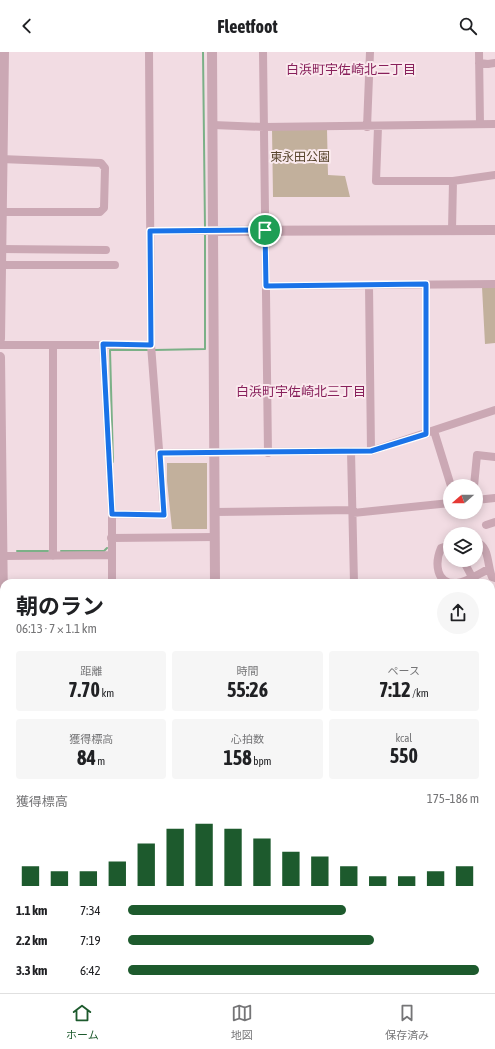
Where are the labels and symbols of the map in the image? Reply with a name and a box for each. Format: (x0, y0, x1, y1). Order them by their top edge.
district label: 白浜町宇佐崎北二丁目 (286, 62, 416, 77)
park label: 東永田公園 (270, 150, 330, 164)
pin (248, 213, 282, 247)
district label: 白浜町宇佐崎北三丁目 (236, 384, 366, 399)
north arrow (443, 479, 483, 519)

